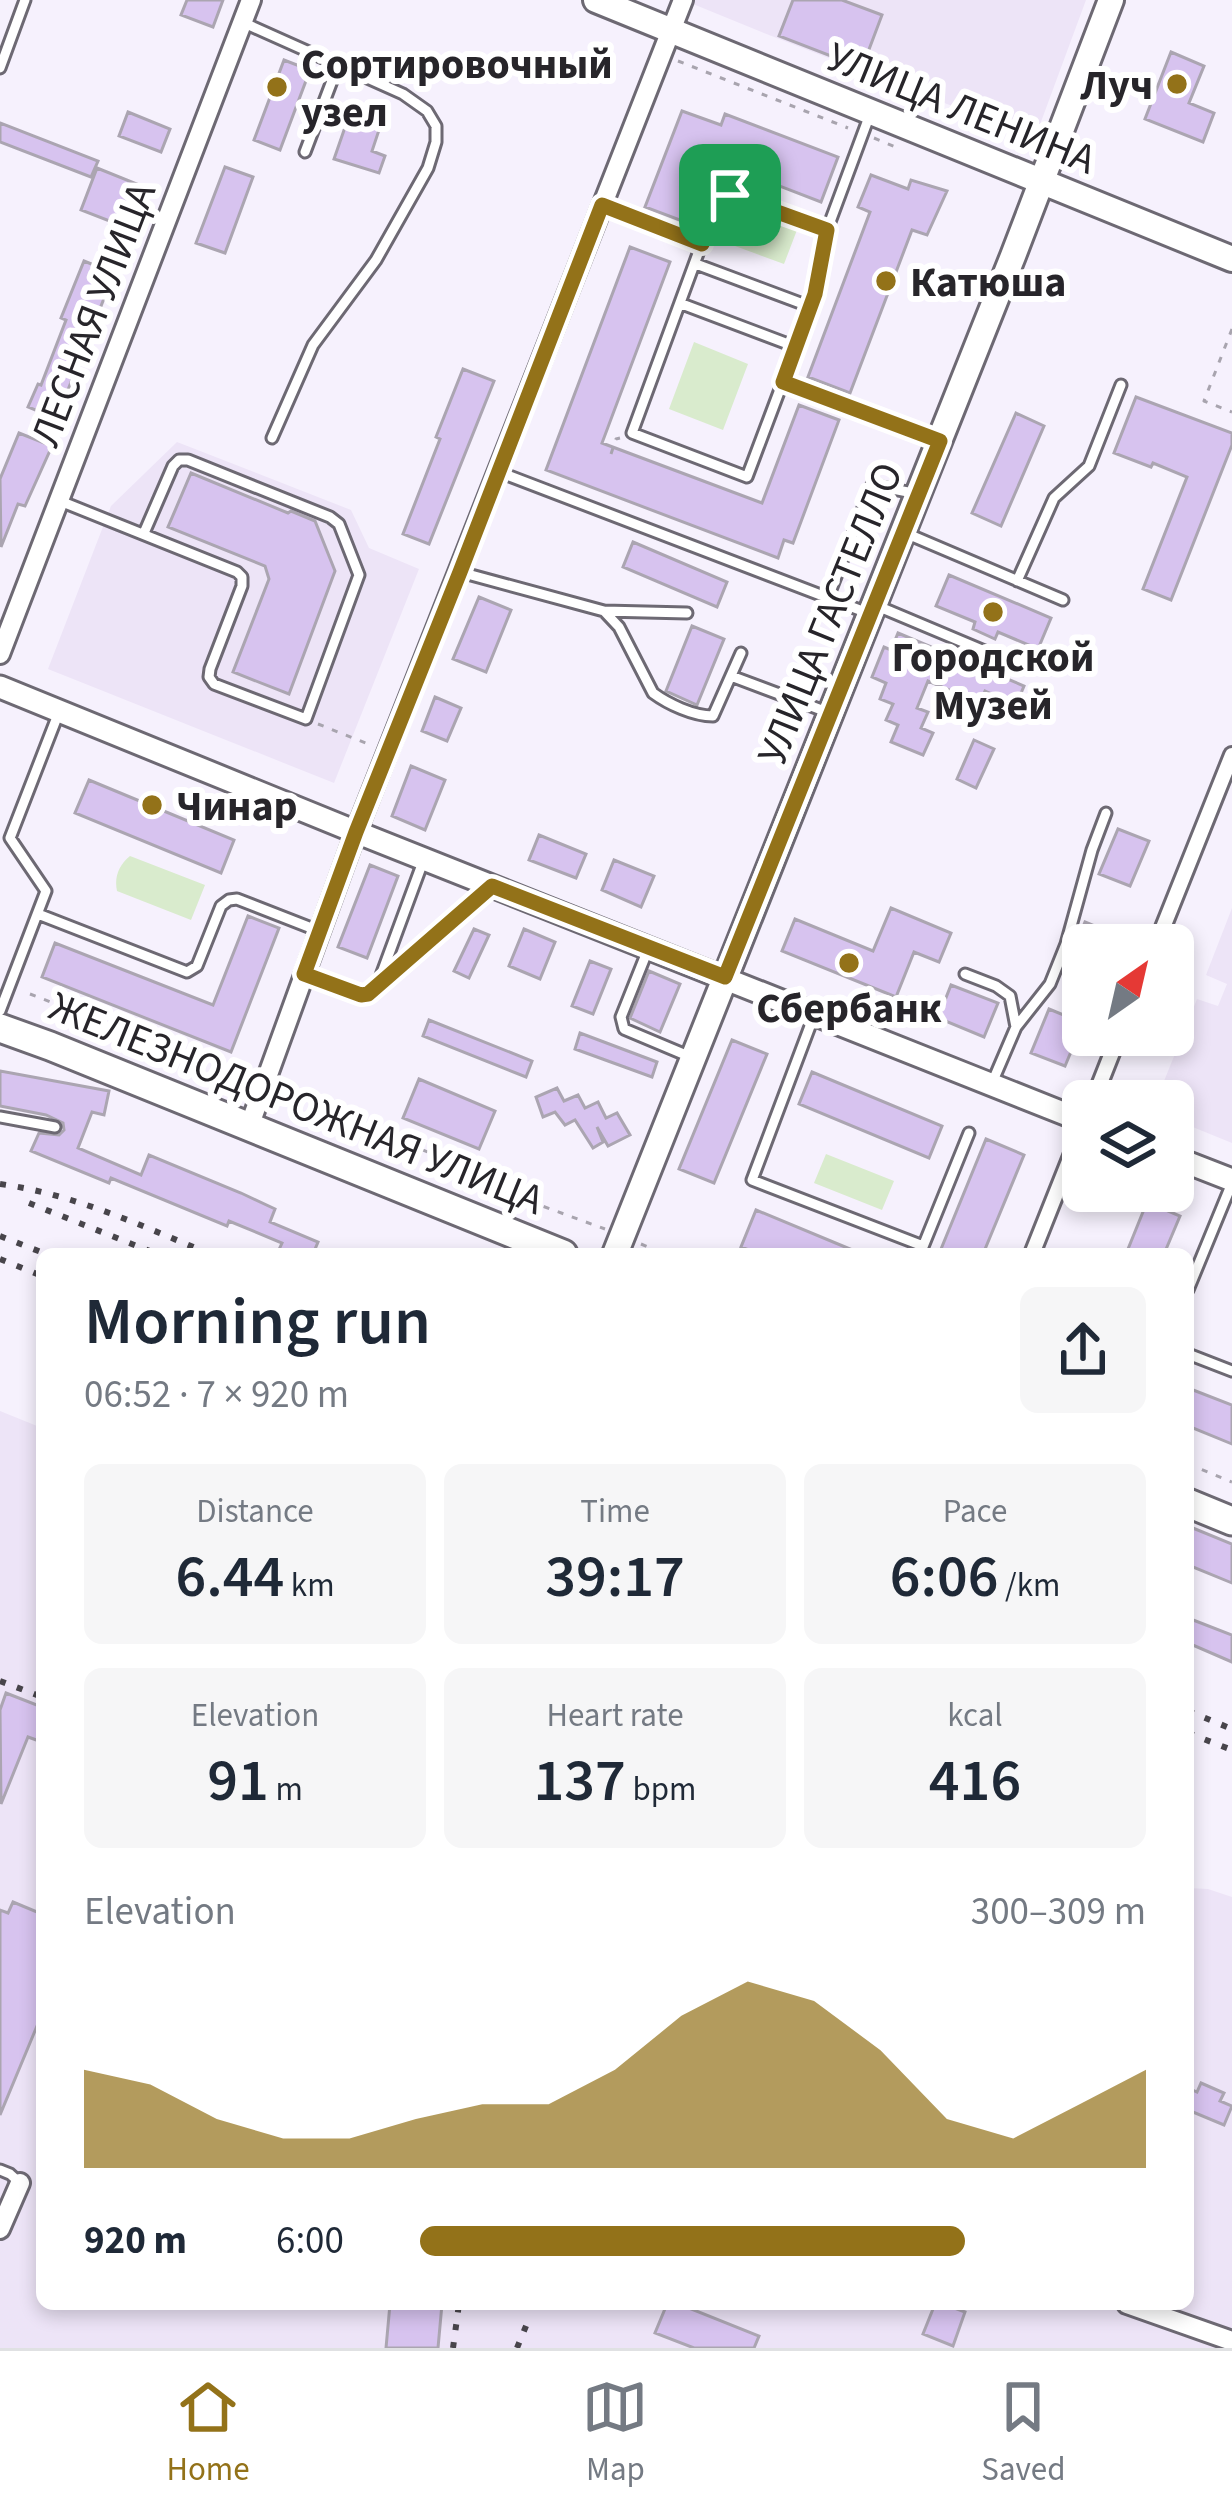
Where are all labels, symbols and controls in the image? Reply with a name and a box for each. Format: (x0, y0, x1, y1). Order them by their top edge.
street label: УЛИЦА ЛЕНИНА (818, 28, 1105, 190)
place label: Сортировочный узел (301, 35, 613, 143)
place label: Луч (1079, 56, 1153, 116)
marker: Луч (1164, 71, 1190, 97)
marker: Сортировочный узел (264, 74, 290, 100)
pin (679, 144, 781, 246)
icon: arrive (697, 162, 763, 228)
street label: ЛЕСНАЯ УЛИЦА (16, 174, 172, 455)
place label: Катюша (910, 253, 1066, 313)
marker: Катюша (873, 268, 899, 294)
street label: УЛИЦА ГАСТЕЛЛО (743, 454, 919, 774)
marker: Городской Музей (980, 599, 1006, 625)
place label: Городской Музей (892, 628, 1094, 736)
place label: Чинар (176, 777, 298, 837)
marker: Чинар (139, 792, 165, 818)
north arrow (1062, 924, 1194, 1056)
map controls (1062, 924, 1194, 1212)
marker: Сбербанк (836, 950, 862, 976)
street label: ЖЕЛЕЗНОДОРОЖНАЯ УЛИЦА (40, 977, 553, 1231)
place label: Сбербанк (756, 979, 942, 1039)
button: layers (1062, 1080, 1194, 1212)
text: Morning run (84, 1275, 431, 1369)
button: share (1020, 1287, 1146, 1413)
text: 06:52 · 7 × 920 m (84, 1367, 349, 1423)
text: Distance (196, 1488, 314, 1535)
text: Time (580, 1488, 650, 1535)
text: Pace (943, 1488, 1007, 1535)
text: 6.44 (175, 1535, 284, 1620)
text: 39:17 (545, 1535, 685, 1620)
text: 6:06 (890, 1535, 999, 1620)
text: km (284, 1562, 335, 1609)
text: /km (999, 1562, 1060, 1609)
text: Elevation (191, 1692, 319, 1739)
text: Heart rate (546, 1692, 684, 1739)
text: kcal (947, 1692, 1003, 1739)
text: 91 (207, 1739, 269, 1824)
text: 137 (534, 1739, 626, 1824)
text: 416 (929, 1739, 1021, 1824)
text: m (269, 1766, 303, 1813)
text: bpm (626, 1766, 696, 1813)
text: Elevation (84, 1884, 236, 1940)
text: 300–309 m (971, 1884, 1146, 1940)
text: 920 m (84, 2213, 187, 2269)
text: 6:00 (276, 2213, 344, 2269)
tab: Home (166, 2374, 250, 2493)
tab: Map (582, 2374, 648, 2493)
tab: Saved (981, 2374, 1066, 2493)

